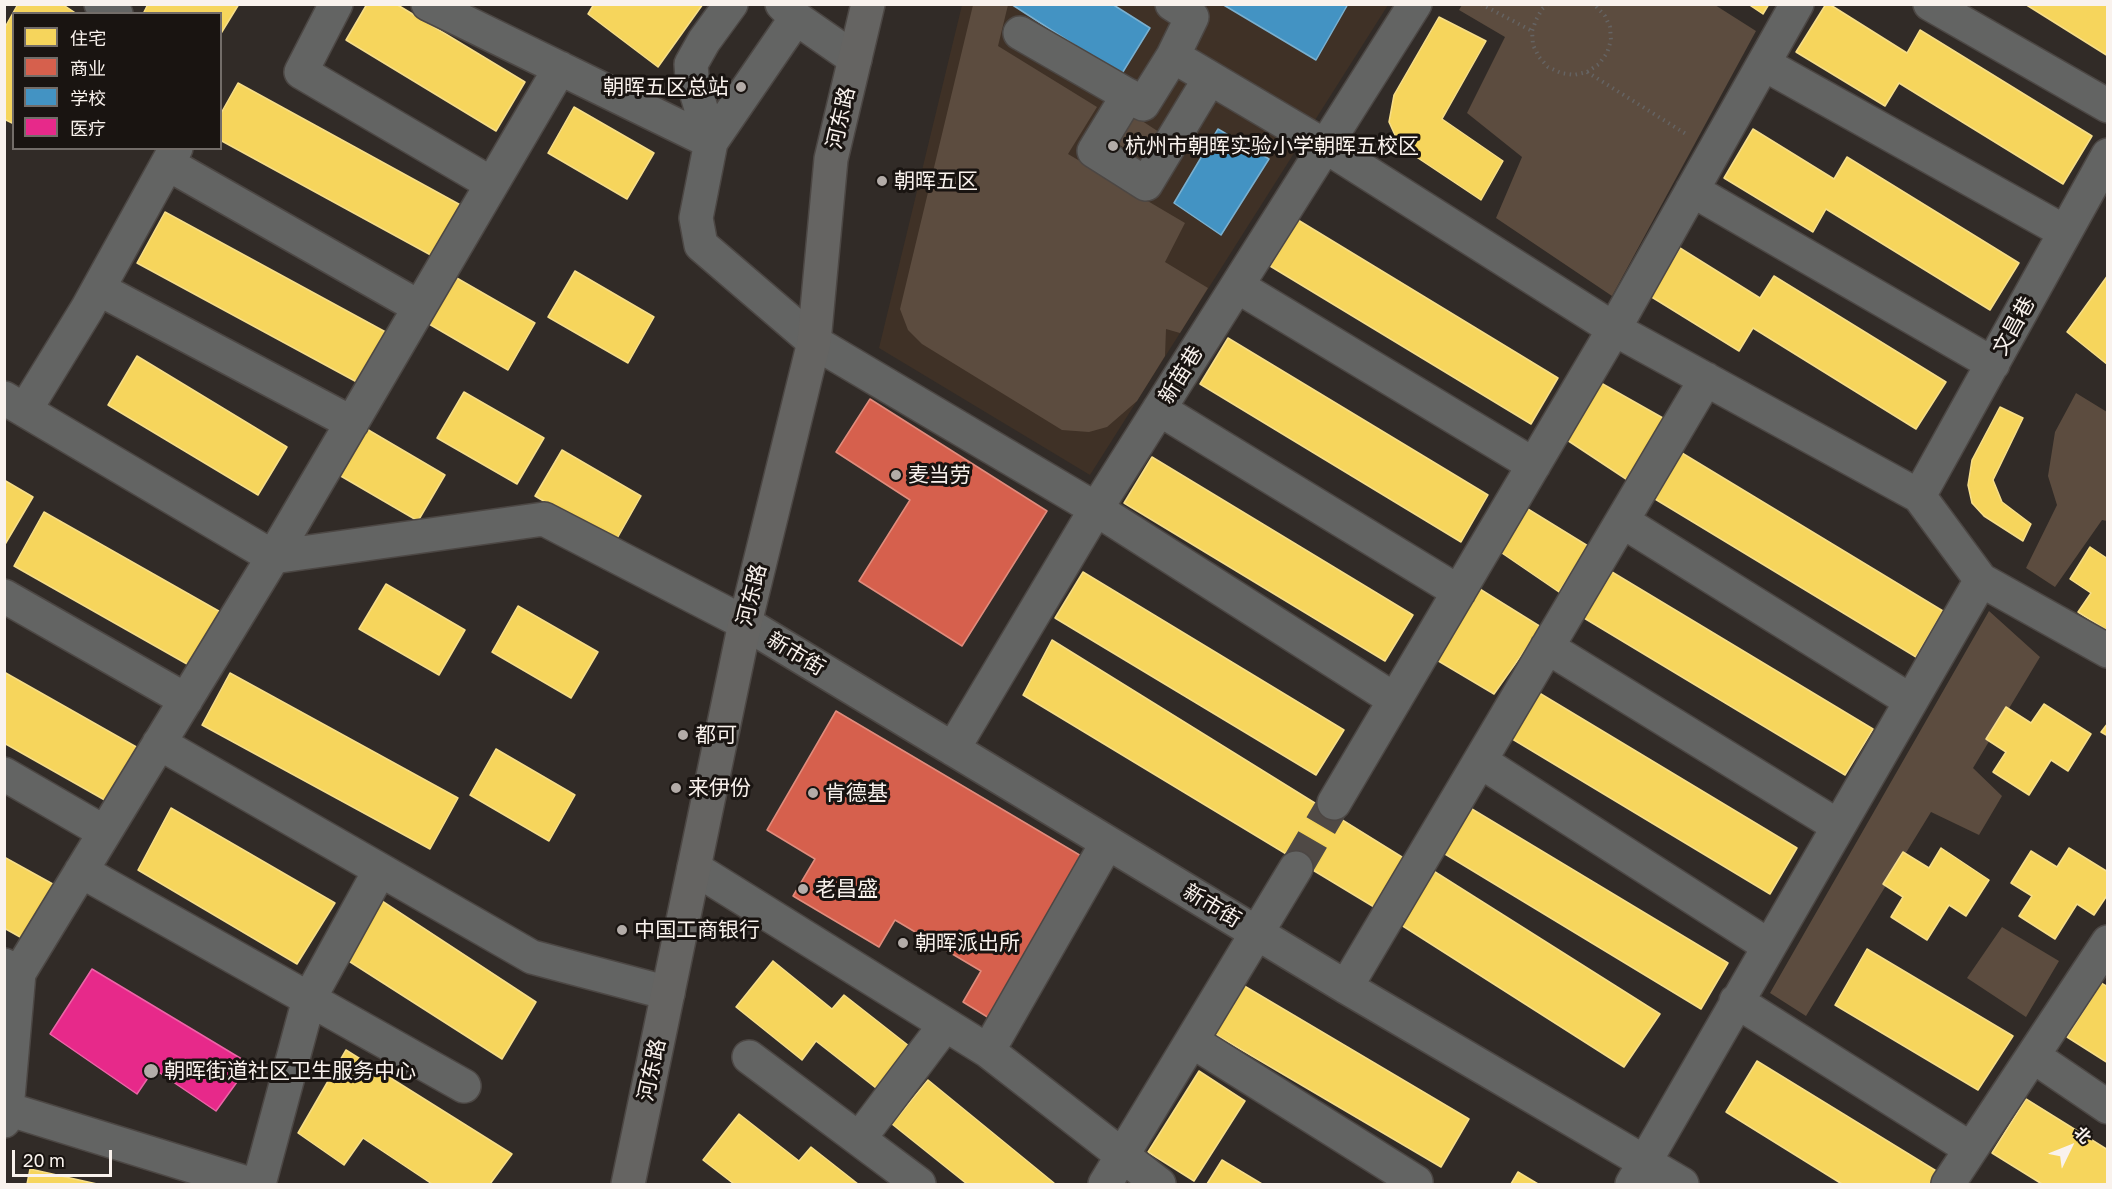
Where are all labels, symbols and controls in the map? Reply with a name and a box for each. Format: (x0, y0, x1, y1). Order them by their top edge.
legend (12, 12, 222, 150)
text: 住宅 (70, 27, 106, 49)
text: 商业 (70, 57, 106, 79)
place label: 朝晖五区总站 (603, 74, 729, 100)
marker: 朝晖五区总站 (734, 80, 748, 94)
street label: 河东路 (822, 84, 860, 152)
text: 学校 (70, 87, 106, 109)
text: 医疗 (70, 117, 106, 139)
place label: 杭州市朝晖实验小学朝晖五校区 (1125, 133, 1419, 159)
marker: 杭州市朝晖实验小学朝晖五校区 (1106, 139, 1120, 153)
place label: 朝晖五区 (894, 168, 978, 194)
marker: 朝晖五区 (875, 174, 889, 188)
street label: 文昌巷 (1988, 292, 2040, 360)
street label: 新苗巷 (1154, 342, 1208, 408)
place label: 麦当劳 (908, 462, 971, 488)
marker: 麦当劳 (889, 468, 903, 482)
street label: 河东路 (732, 561, 772, 629)
street label: 新市街 (763, 627, 829, 681)
place label: 都可 (695, 722, 737, 748)
marker: 都可 (676, 728, 690, 742)
place label: 来伊份 (688, 775, 751, 801)
place label: 肯德基 (825, 780, 888, 806)
marker: 来伊份 (669, 781, 683, 795)
marker: 肯德基 (806, 786, 820, 800)
place label: 老昌盛 (815, 876, 878, 902)
street label: 新市街 (1179, 879, 1245, 933)
marker: 老昌盛 (796, 882, 810, 896)
place label: 中国工商银行 (634, 917, 760, 943)
marker: 中国工商银行 (615, 923, 629, 937)
place label: 朝晖派出所 (915, 930, 1020, 956)
marker: 朝晖派出所 (896, 936, 910, 950)
street label: 河东路 (633, 1037, 671, 1103)
place label: 朝晖街道社区卫生服务中心 (164, 1058, 416, 1084)
marker: 朝晖街道社区卫生服务中心 (142, 1062, 160, 1080)
north arrow (2040, 1117, 2100, 1177)
text: 北 (2070, 1122, 2096, 1147)
scale bar (15, 1138, 116, 1176)
text: 20 m (23, 1149, 65, 1171)

